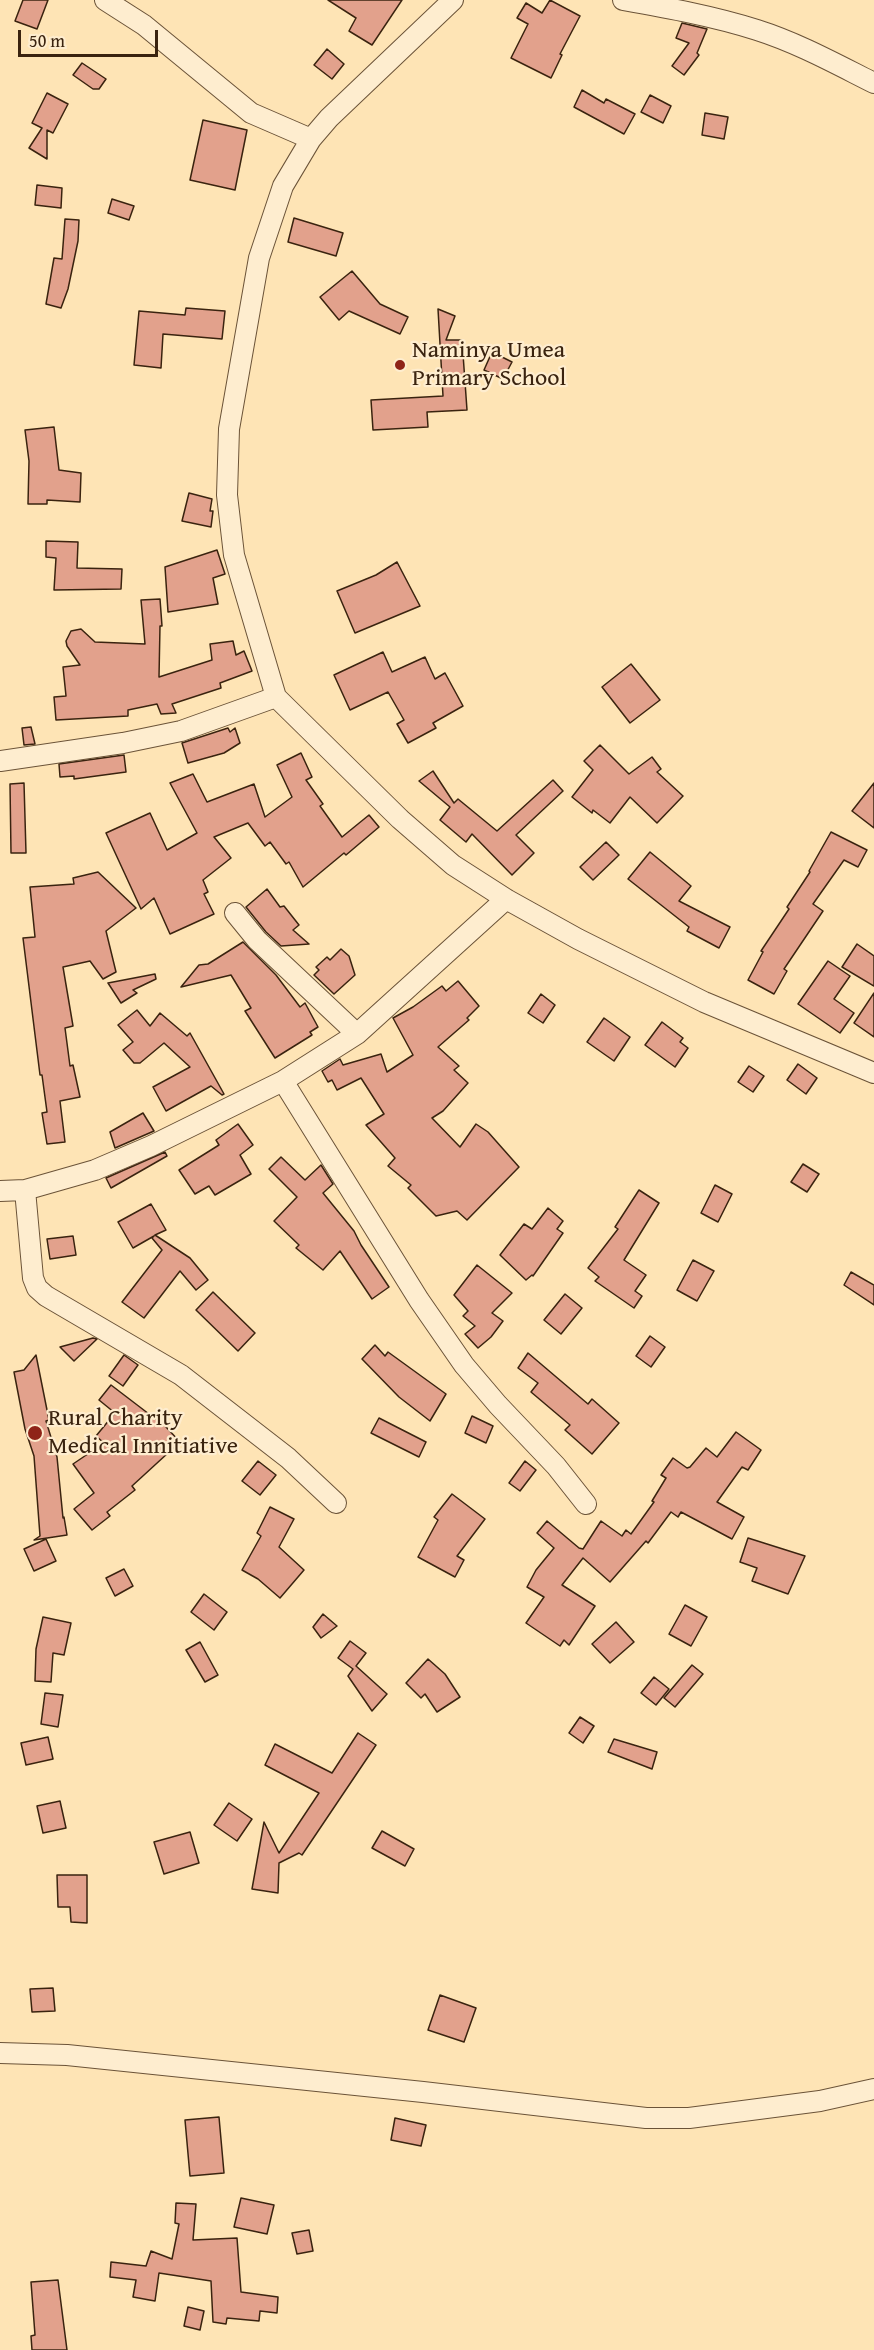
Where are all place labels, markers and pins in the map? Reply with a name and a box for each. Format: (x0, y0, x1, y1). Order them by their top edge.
place label: Naminya Umea Primary School (412, 337, 566, 393)
marker: Naminya Umea Primary School (393, 358, 407, 372)
place label: Rural Charity Medical Innitiative (48, 1405, 238, 1461)
marker: Rural Charity Medical Innitiative (26, 1424, 44, 1442)

